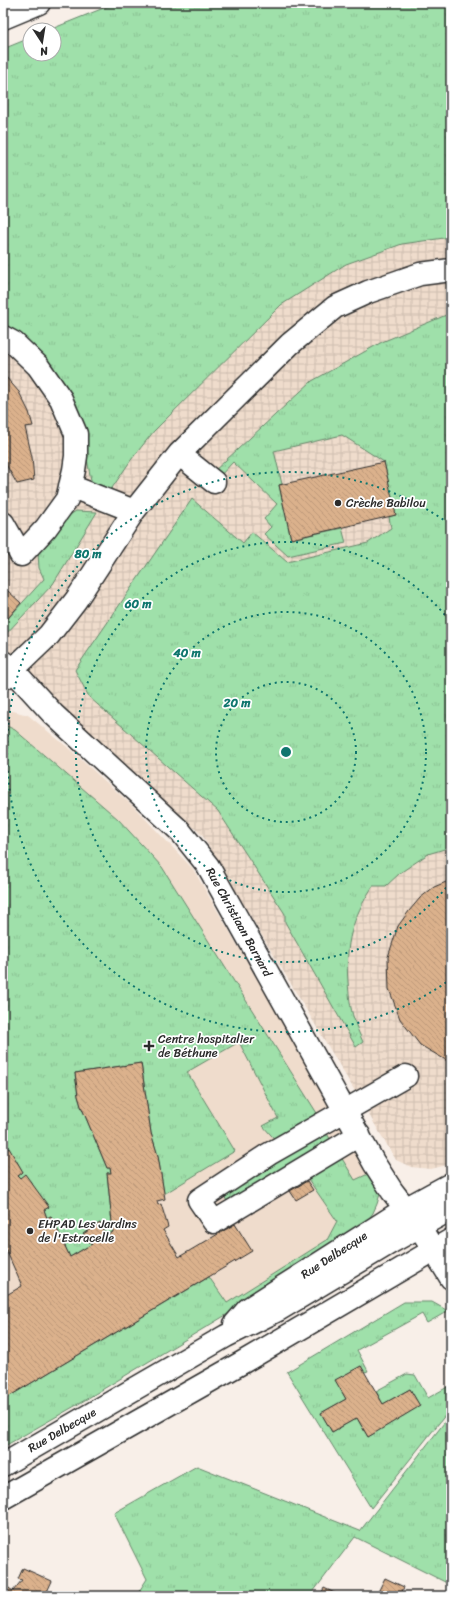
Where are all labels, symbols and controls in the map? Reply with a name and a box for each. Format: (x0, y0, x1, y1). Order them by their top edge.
north arrow (22, 22, 62, 62)
text: N (38, 41, 51, 61)
place label: Crèche Babilou (346, 492, 426, 514)
marker: Crèche Babilou (333, 498, 343, 508)
text: 80 m (73, 543, 102, 565)
text: 60 m (124, 593, 152, 615)
text: 40 m (172, 642, 201, 664)
text: 20 m (223, 692, 251, 714)
centre of rings (279, 745, 293, 759)
street label: Rue Christiaan Barnard (200, 863, 279, 981)
place label: Centre hospitalier de Béthune (158, 1028, 255, 1064)
marker: Centre hospitalier de Béthune (143, 1040, 155, 1052)
place label: EHPAD Les Jardins de l'Estracelle (38, 1213, 137, 1249)
street label: Rue Delbecque (296, 1225, 372, 1285)
marker: EHPAD Les Jardins de l'Estracelle (25, 1226, 35, 1236)
street label: Rue Delbecque (24, 1401, 101, 1459)

